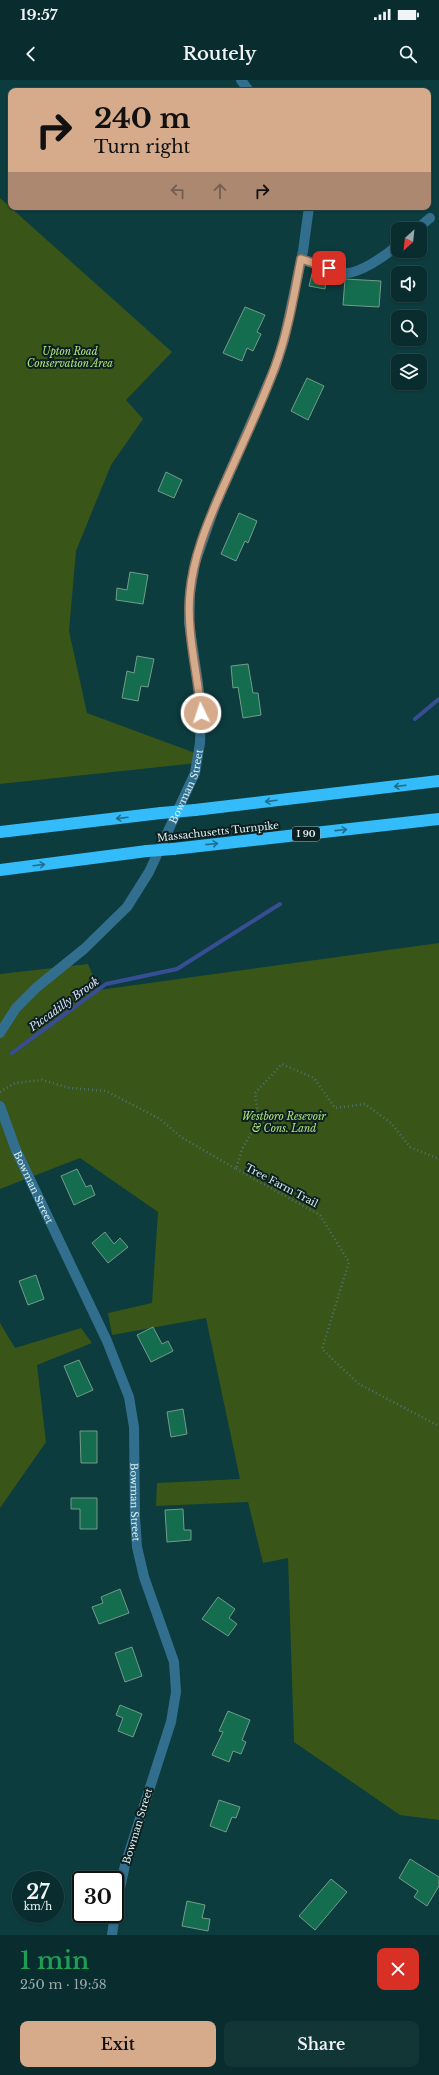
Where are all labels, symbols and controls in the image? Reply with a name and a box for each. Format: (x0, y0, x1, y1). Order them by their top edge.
text: 19:57 (20, 5, 58, 24)
icon: back (20, 43, 42, 65)
text: Routely (183, 43, 256, 65)
icon: search (397, 43, 419, 65)
text: 240 m (94, 101, 190, 136)
icon: right (28, 104, 80, 156)
text: Turn right (94, 136, 190, 158)
icon: left (167, 180, 189, 202)
icon: ahead (209, 180, 231, 202)
icon: right (251, 180, 273, 202)
north arrow (391, 222, 427, 258)
map controls (391, 222, 427, 390)
pin (312, 251, 346, 285)
icon: arrive (318, 257, 340, 279)
button: sound (391, 266, 427, 302)
button: search (391, 310, 427, 346)
park label: Upton Road Conservation Area (27, 345, 113, 370)
button: layers (391, 354, 427, 390)
position arrow (180, 692, 222, 734)
street label: Bowman Street (166, 748, 206, 826)
one-way arrow (394, 782, 407, 789)
one-way arrow (265, 797, 278, 804)
one-way arrow (116, 814, 129, 821)
street label: Massachusetts Turnpike (156, 819, 280, 844)
one-way arrow (334, 826, 347, 833)
road number: I 90 (292, 827, 320, 841)
one-way arrow (205, 840, 218, 848)
one-way arrow (32, 861, 45, 869)
water label: Piccadilly Brook (26, 974, 102, 1035)
park label: Westboro Resevoir & Cons. Land (242, 1110, 326, 1135)
street label: Bowman Street (10, 1149, 56, 1226)
street label: Tree Farm Trail (243, 1161, 320, 1210)
street label: Bowman Street (127, 1463, 143, 1542)
street label: Bowman Street (120, 1786, 155, 1866)
speed limit sign: 30 (72, 1871, 124, 1923)
text: 27 (26, 1880, 50, 1904)
text: km/h (24, 1900, 52, 1913)
text: 1 min (20, 1946, 89, 1975)
button: close (377, 1948, 419, 1990)
text: 250 m · 19:58 (20, 1976, 107, 1993)
button: Exit (20, 2021, 216, 2067)
button: Share (224, 2021, 419, 2067)

